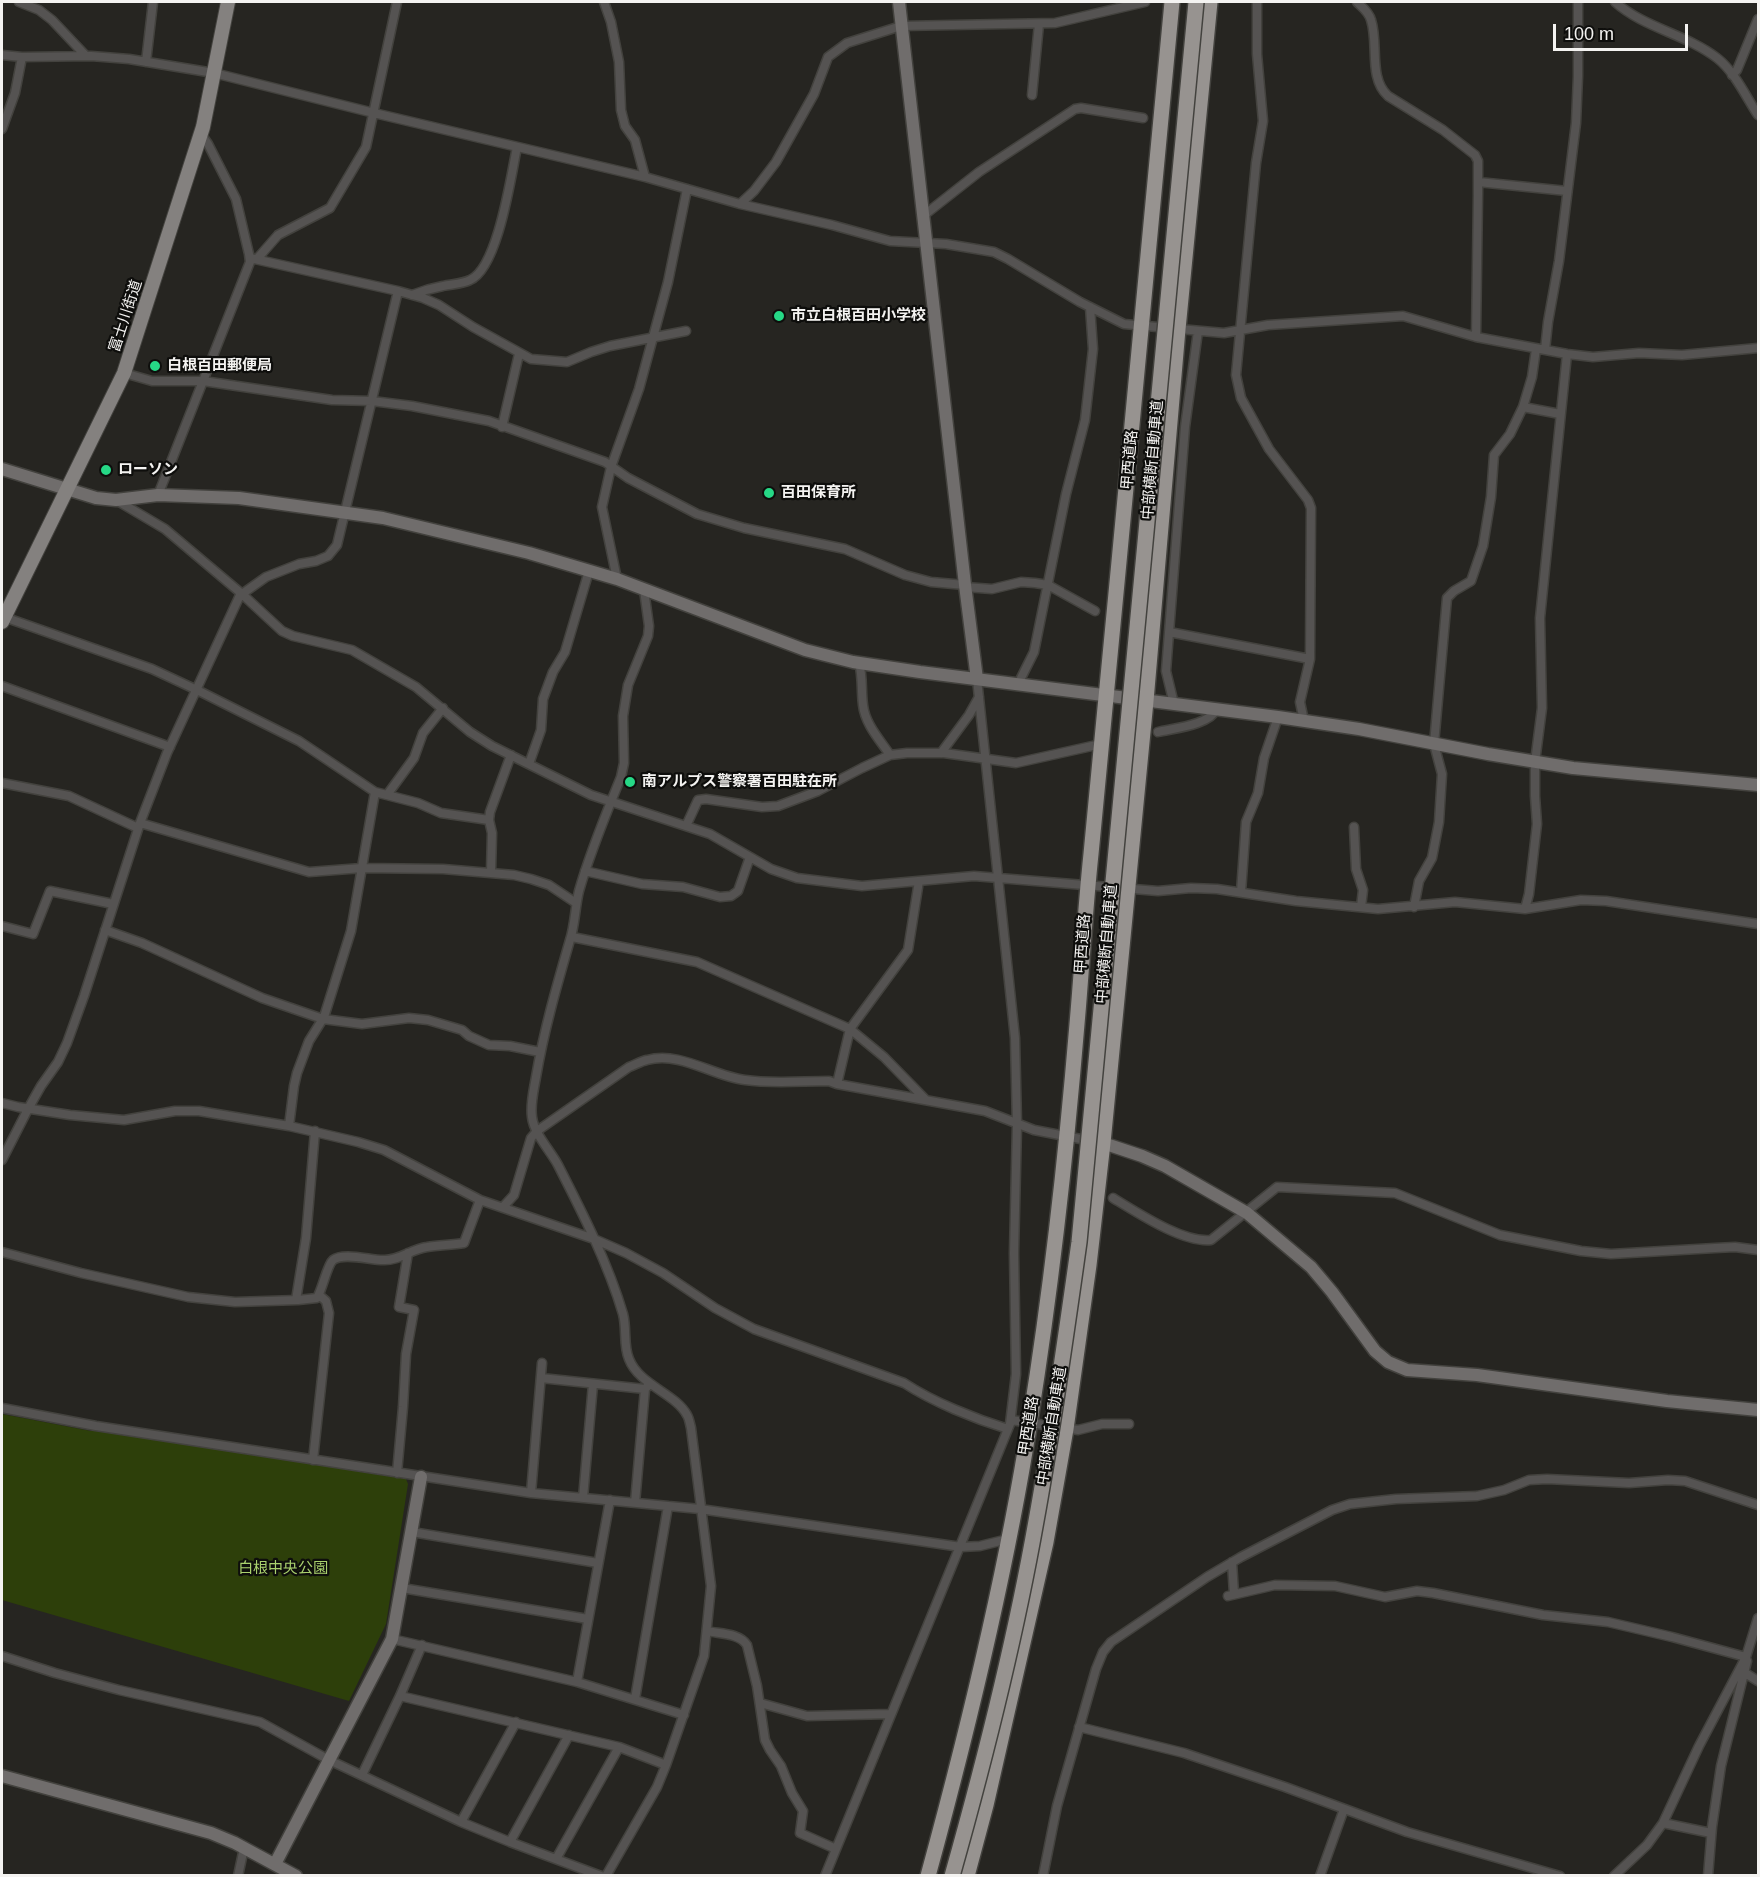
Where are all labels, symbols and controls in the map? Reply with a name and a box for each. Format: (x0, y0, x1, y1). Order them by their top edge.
scale bar (1556, 12, 1691, 50)
text: 100 m (1564, 24, 1614, 44)
street label: 富士川街道 (106, 278, 146, 354)
place label: 市立白根百田小学校 (791, 307, 926, 325)
marker: 市立白根百田小学校 (772, 309, 786, 323)
place label: 白根百田郵便局 (167, 357, 272, 375)
marker: 白根百田郵便局 (148, 359, 162, 373)
street label: 中部横断自動車道 (1139, 399, 1167, 521)
street label: 甲西道路 (1118, 429, 1142, 491)
place label: ローソン (118, 461, 178, 479)
marker: ローソン (99, 463, 113, 477)
place label: 百田保育所 (781, 484, 856, 502)
marker: 百田保育所 (762, 486, 776, 500)
place label: 南アルプス警察署百田駐在所 (642, 773, 837, 791)
marker: 南アルプス警察署百田駐在所 (623, 775, 637, 789)
street label: 中部横断自動車道 (1093, 883, 1121, 1005)
street label: 甲西道路 (1072, 913, 1094, 975)
street label: 中部横断自動車道 (1034, 1365, 1070, 1487)
street label: 甲西道路 (1015, 1395, 1043, 1457)
park label: 白根中央公園 (238, 1560, 328, 1578)

